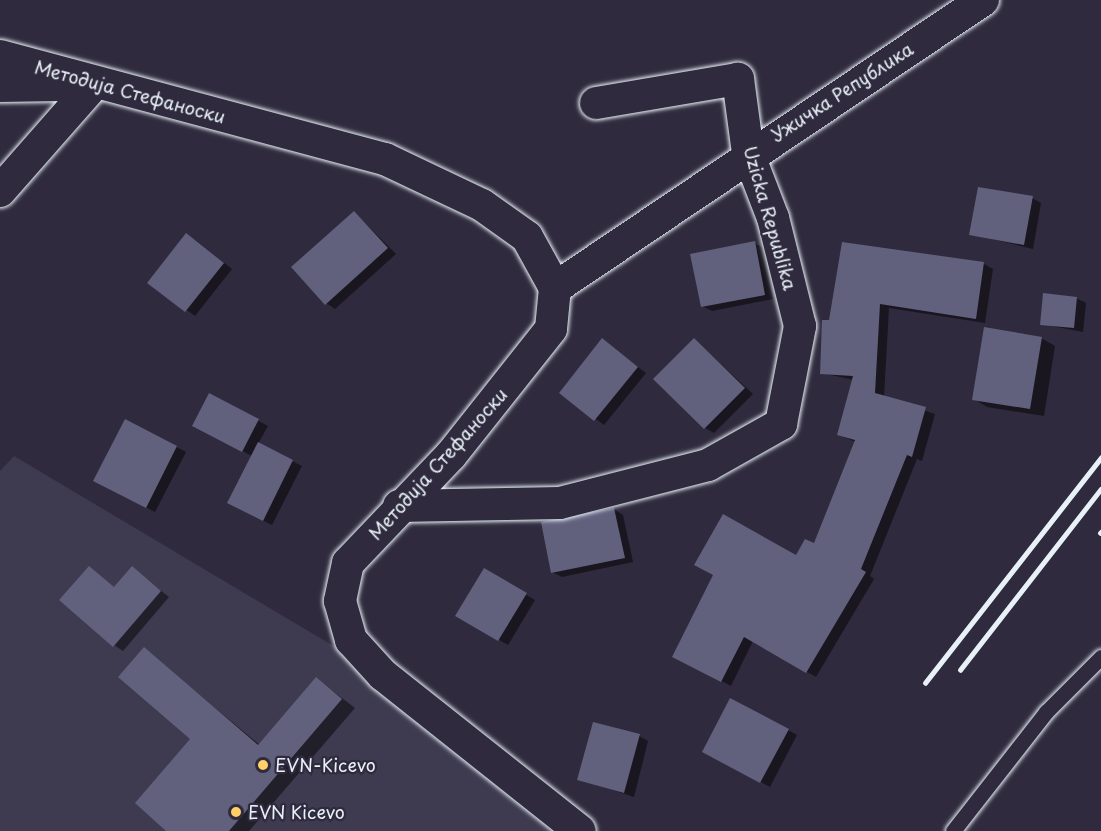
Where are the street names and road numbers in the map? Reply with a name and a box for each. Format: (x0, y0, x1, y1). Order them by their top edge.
street label: Ужичка Република (766, 37, 918, 147)
street label: Методија Стефаноски (32, 56, 228, 128)
street label: Uzicka Republika (739, 143, 801, 293)
street label: Методија Стефаноски (364, 384, 512, 544)

